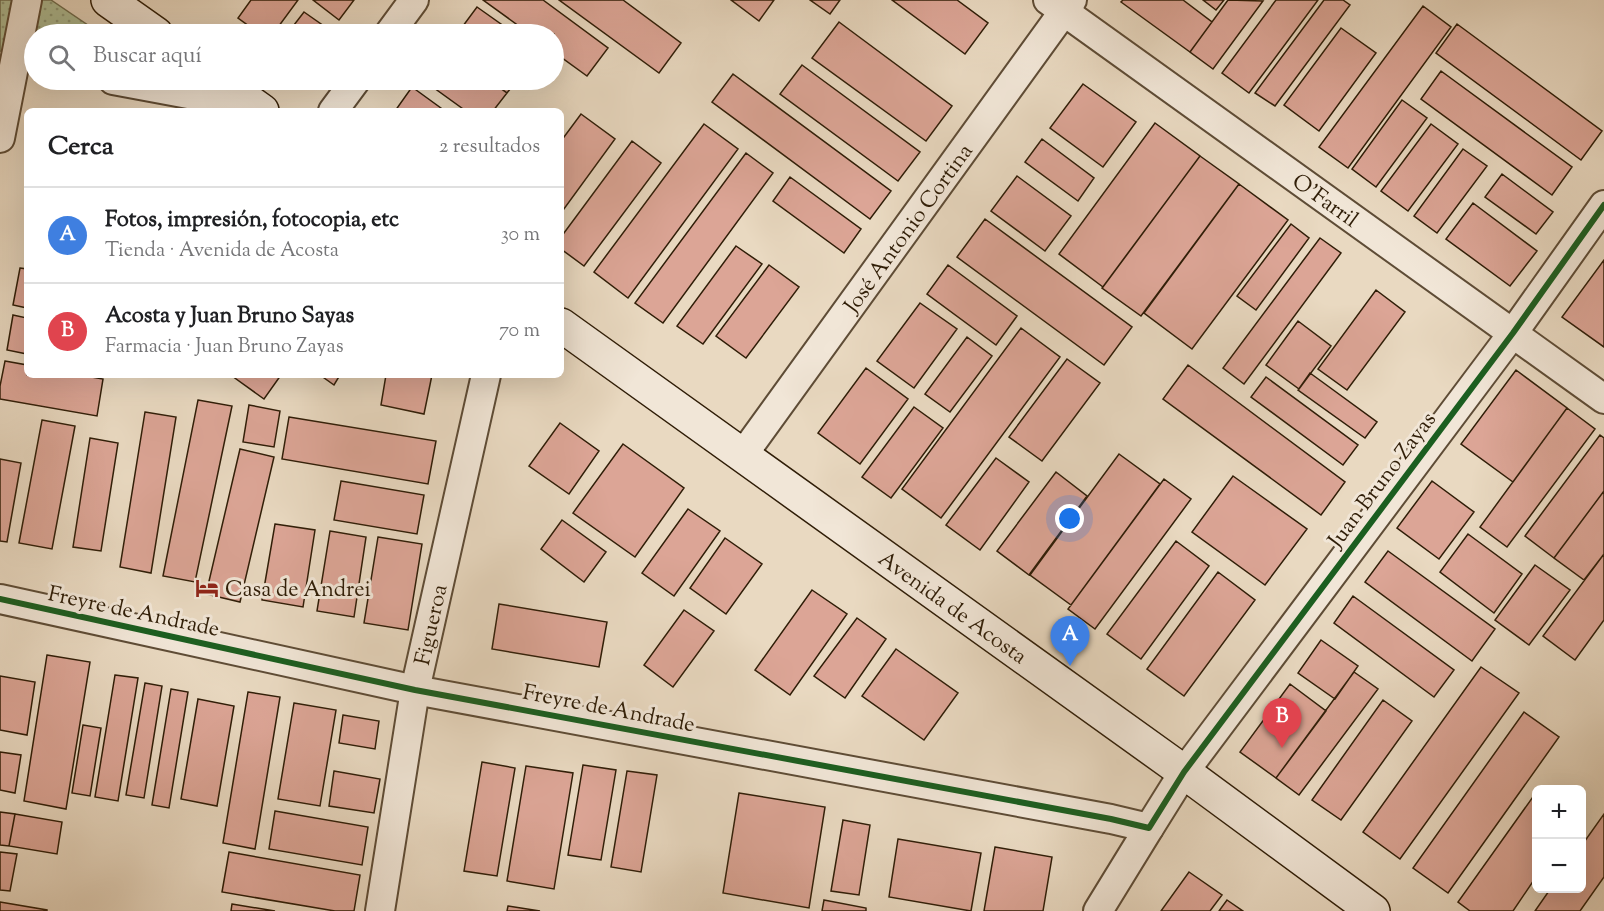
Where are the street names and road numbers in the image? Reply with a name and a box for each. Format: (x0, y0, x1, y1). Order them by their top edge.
street label: José Antonio Cortina (837, 138, 982, 322)
street label: O'Farril (1284, 167, 1364, 237)
street label: Juan Bruno Zayas (1321, 406, 1445, 556)
street label: Avenida de Acosta (871, 545, 1033, 673)
street label: Freyre de Andrade (45, 579, 222, 647)
street label: Figueroa (408, 581, 457, 669)
street label: Freyre de Andrade (520, 678, 697, 742)

